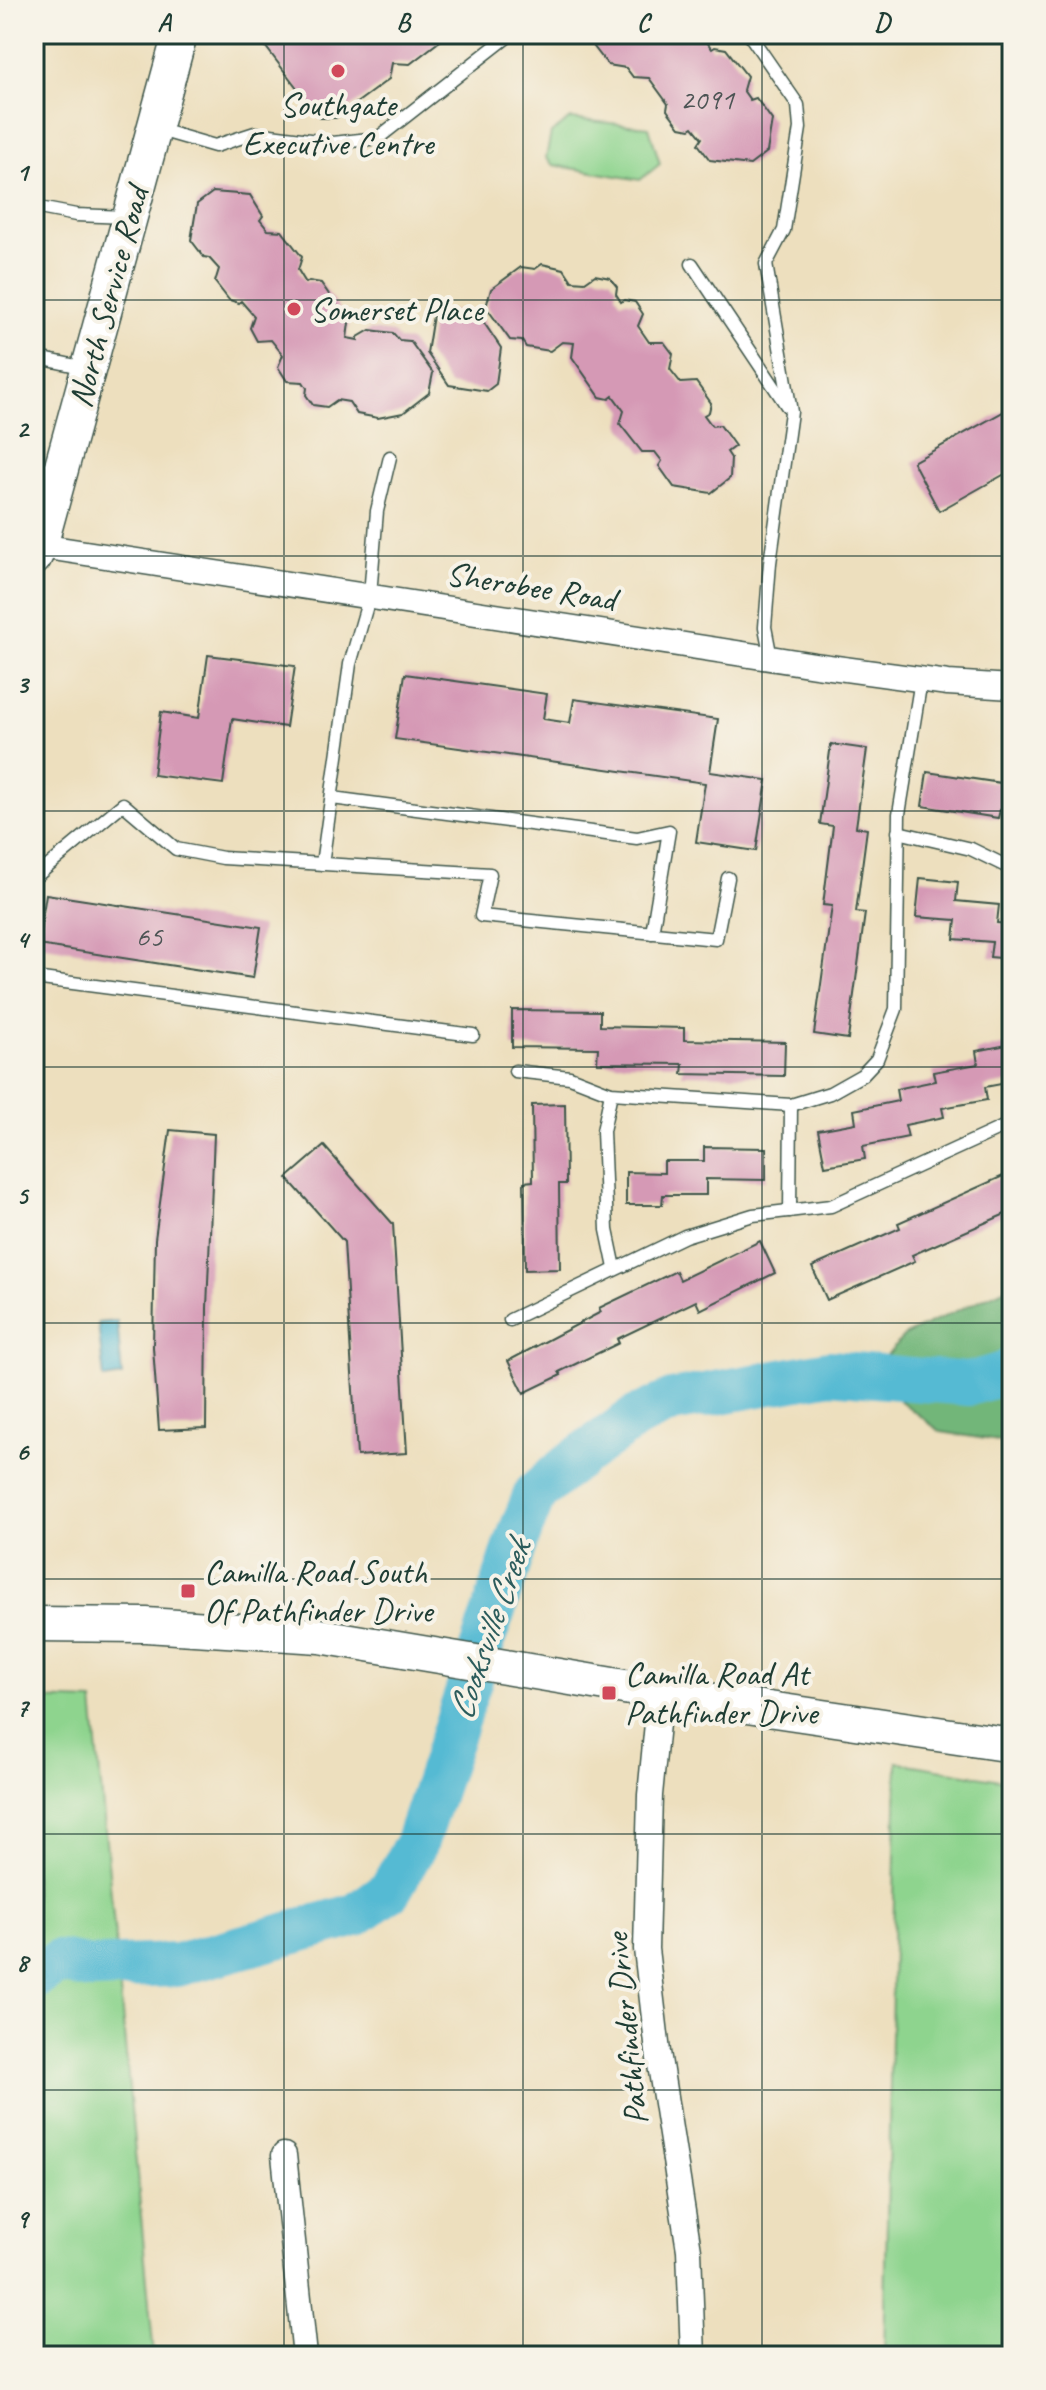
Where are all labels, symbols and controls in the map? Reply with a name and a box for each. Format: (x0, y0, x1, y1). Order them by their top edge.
text: A (157, 6, 172, 39)
text: B (396, 6, 412, 39)
text: C (637, 6, 653, 39)
text: D (874, 6, 892, 39)
marker: Southgate Executive Centre (329, 62, 347, 80)
house number: 2091 (680, 80, 735, 118)
place label: Southgate Executive Centre (243, 83, 435, 165)
text: 1 (16, 156, 31, 189)
street label: North Service Road (58, 178, 159, 412)
place label: Somerset Place (310, 288, 485, 331)
marker: Somerset Place (285, 300, 303, 318)
text: 2 (16, 412, 30, 445)
street label: Sherobee Road (443, 551, 623, 621)
text: 3 (16, 668, 30, 701)
house number: 65 (136, 917, 164, 955)
text: 4 (16, 923, 31, 956)
text: 5 (16, 1179, 30, 1212)
text: 6 (16, 1435, 30, 1468)
water label: Cooksville Creek (437, 1529, 543, 1725)
place label: Camilla Road South Of Pathfinder Drive (204, 1550, 435, 1632)
marker: Camilla Road South Of Pathfinder Drive (179, 1582, 197, 1600)
place label: Camilla Road At Pathfinder Drive (625, 1652, 820, 1734)
marker: Camilla Road At Pathfinder Drive (600, 1684, 618, 1702)
text: 7 (16, 1691, 30, 1724)
street label: Pathfinder Drive (594, 1928, 657, 2127)
text: 8 (16, 1946, 31, 1979)
text: 9 (16, 2202, 30, 2235)

